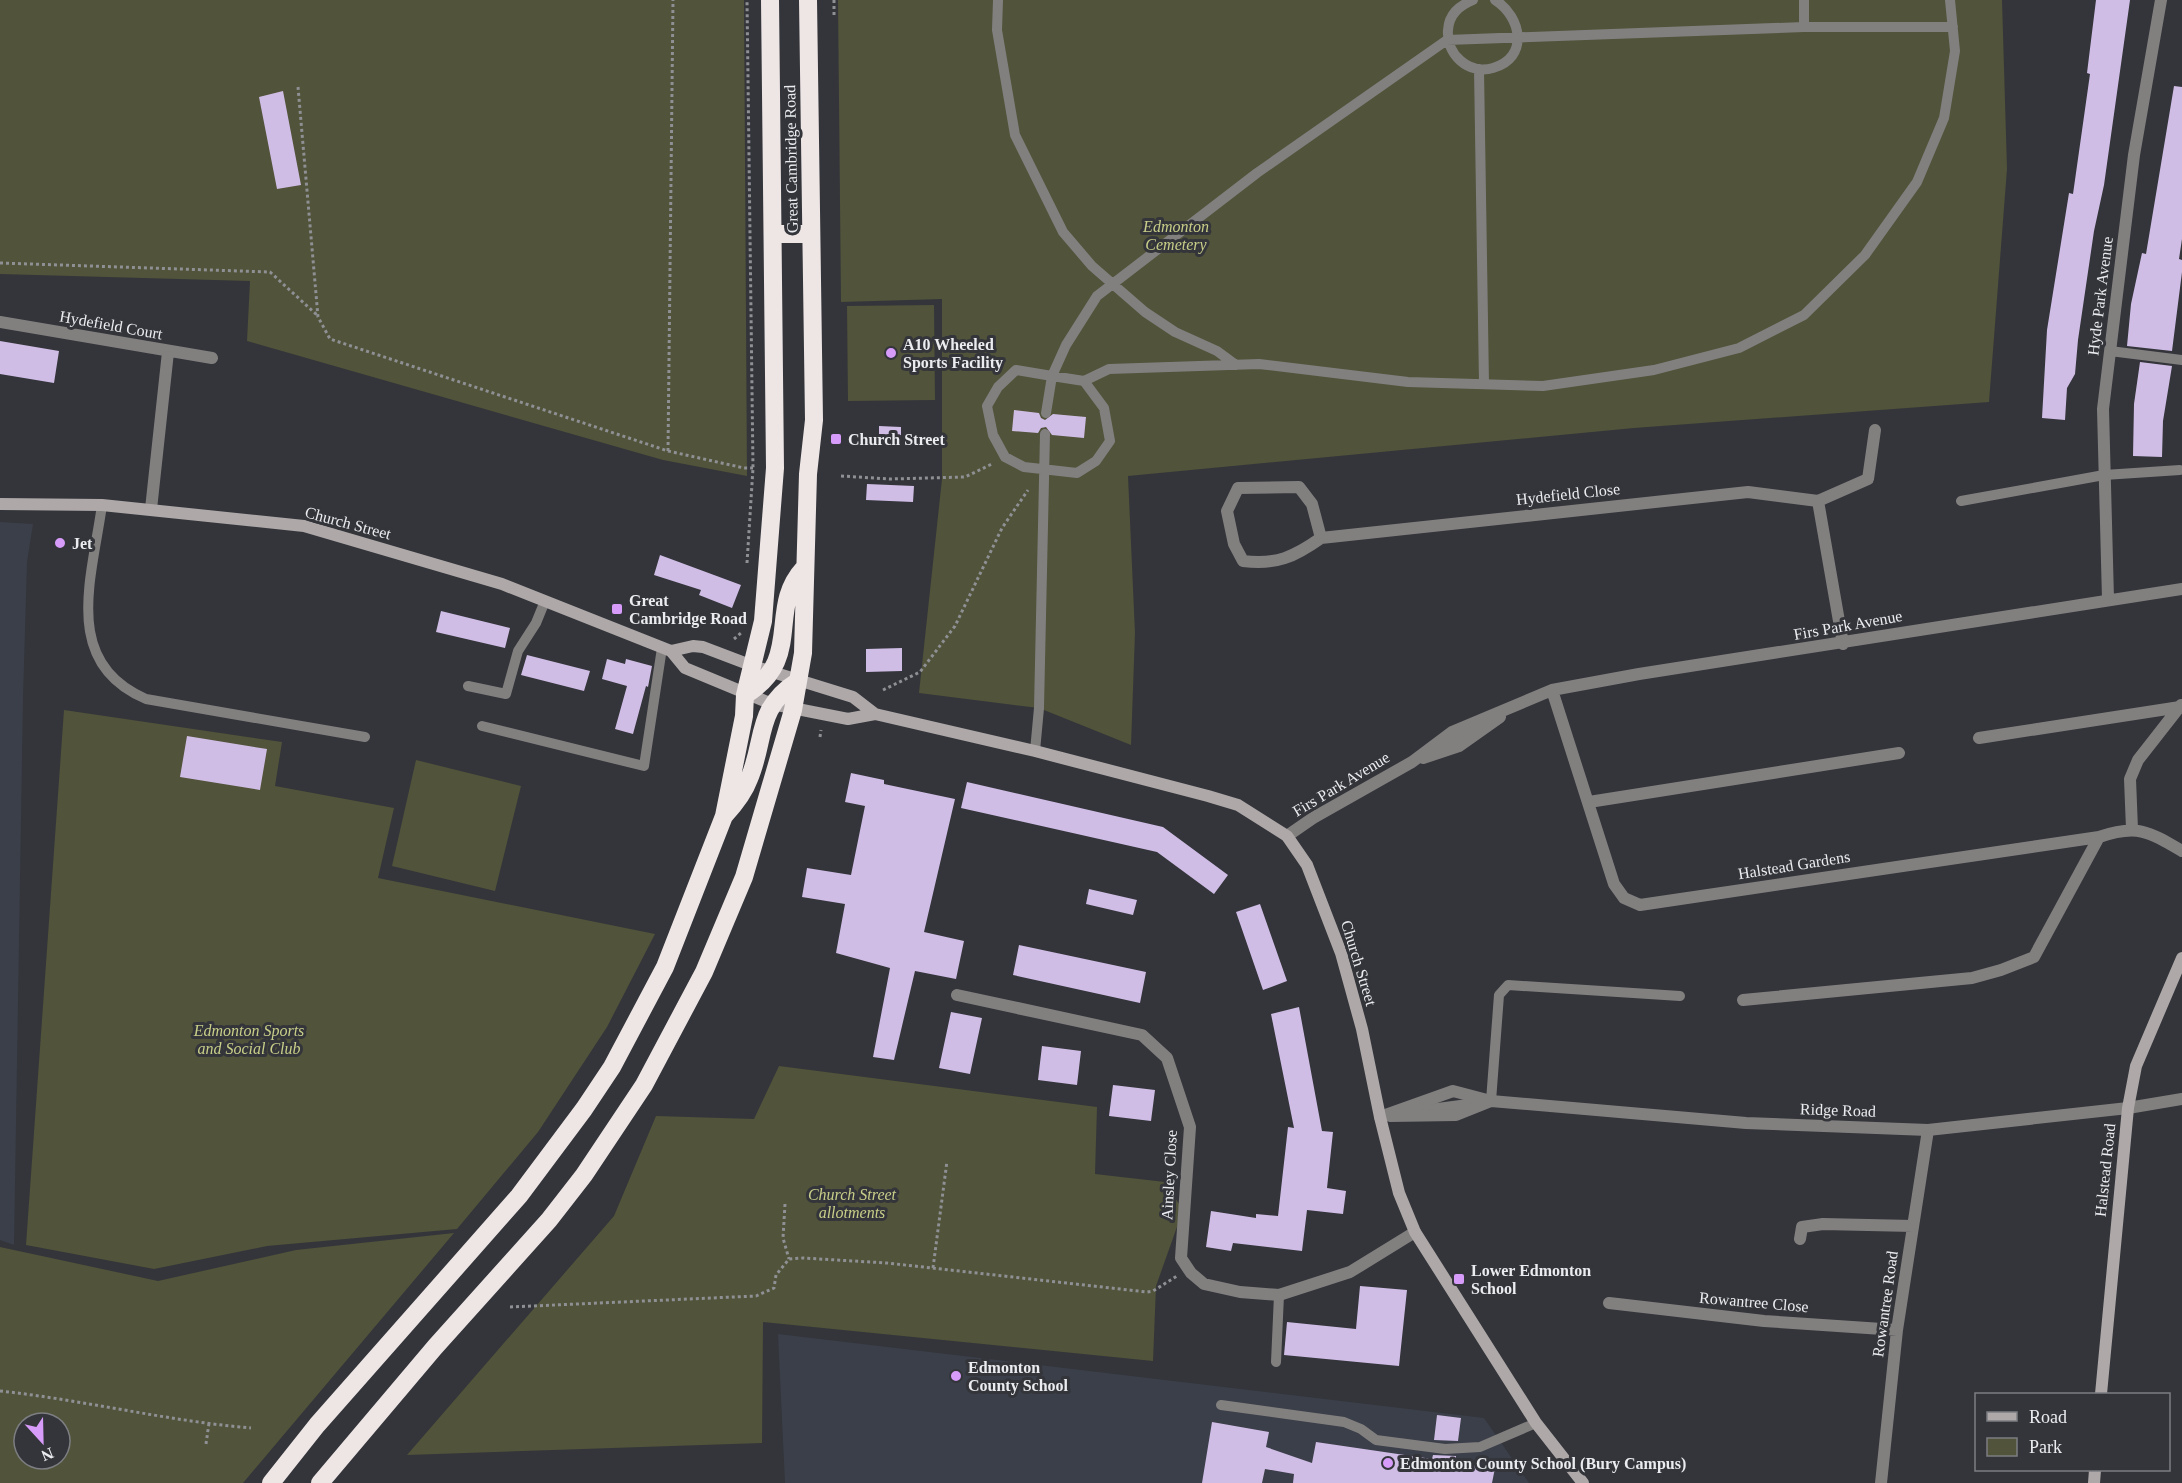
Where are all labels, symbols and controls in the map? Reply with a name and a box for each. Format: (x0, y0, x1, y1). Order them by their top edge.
street label: Great Cambridge Road (781, 85, 802, 233)
park label: Edmonton Cemetery (1142, 218, 1209, 254)
street label: Hyde Park Avenue (2084, 236, 2117, 357)
street label: Hydefield Court (58, 308, 164, 344)
place label: A10 Wheeled Sports Facility (903, 336, 1003, 372)
marker: A10 Wheeled Sports Facility (884, 346, 898, 360)
place label: Church Street (848, 431, 945, 448)
marker: Church Street (829, 432, 843, 446)
street label: Hydefield Close (1515, 480, 1621, 509)
street label: Church Street (303, 503, 393, 543)
place label: Jet (72, 535, 93, 552)
marker: Jet (53, 536, 67, 550)
place label: Great Cambridge Road (629, 592, 747, 628)
marker: Great Cambridge Road (610, 602, 624, 616)
street label: Firs Park Avenue (1792, 607, 1904, 643)
street label: Firs Park Avenue (1290, 748, 1392, 820)
street label: Halstead Gardens (1737, 848, 1851, 882)
street label: Church Street (1338, 918, 1380, 1008)
park label: Edmonton Sports and Social Club (193, 1022, 304, 1057)
street label: Ridge Road (1800, 1100, 1876, 1121)
street label: Halstead Road (2092, 1122, 2118, 1218)
street label: Ainsley Close (1158, 1130, 1181, 1221)
park label: Church Street allotments (808, 1186, 897, 1221)
street label: Rowantree Road (1869, 1250, 1901, 1358)
place label: Lower Edmonton School (1471, 1262, 1591, 1297)
marker: Lower Edmonton School (1452, 1272, 1466, 1286)
street label: Rowantree Close (1699, 1289, 1809, 1315)
place label: Edmonton County School (968, 1359, 1069, 1395)
marker: Edmonton County School (949, 1369, 963, 1383)
legend (1975, 1393, 2170, 1471)
text: Road (2029, 1407, 2067, 1427)
north arrow (12, 1411, 72, 1471)
text: Park (2029, 1437, 2062, 1457)
text: N (38, 1444, 56, 1465)
place label: Edmonton County School (Bury Campus) (1400, 1455, 1686, 1473)
marker: Edmonton County School (Bury Campus) (1381, 1456, 1395, 1470)

